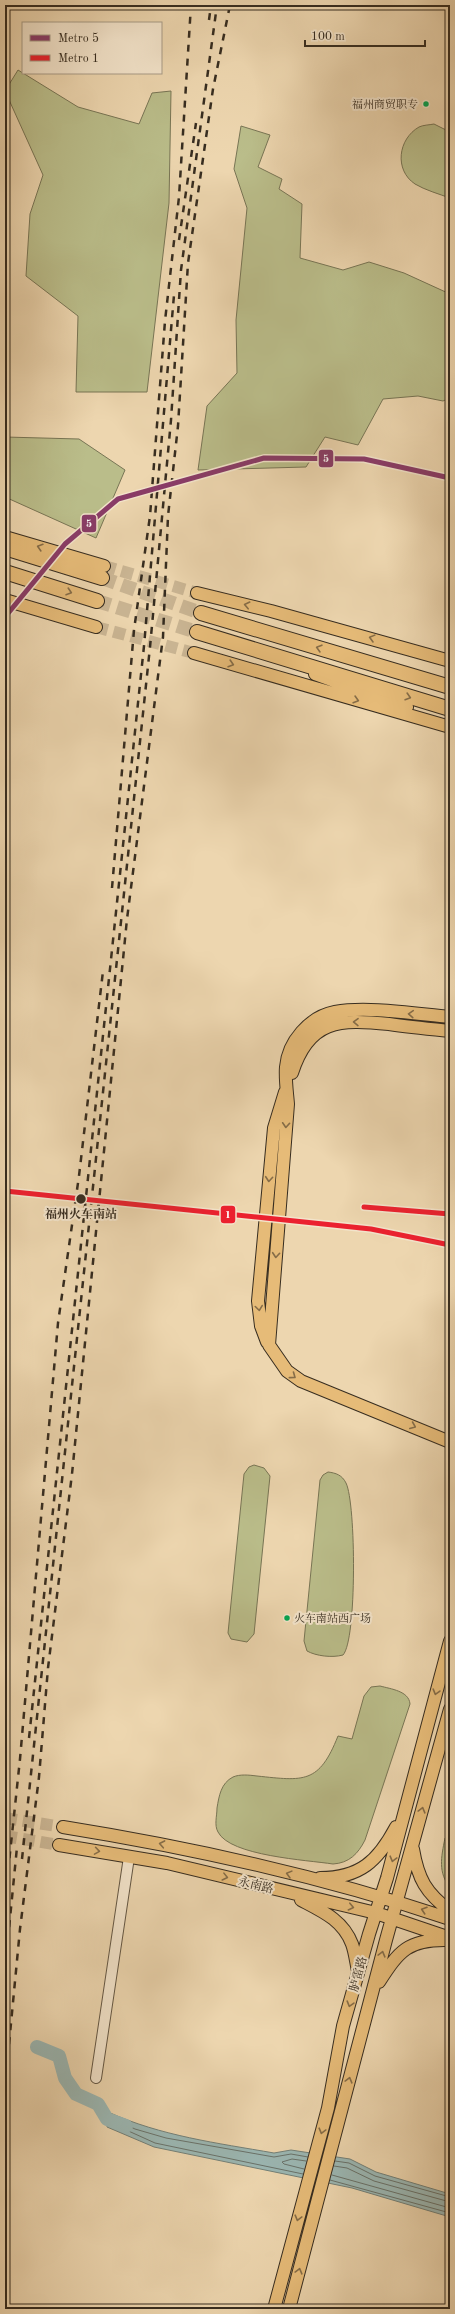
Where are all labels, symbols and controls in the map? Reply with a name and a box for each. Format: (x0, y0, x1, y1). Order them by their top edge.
legend (22, 22, 162, 74)
scale bar (305, 22, 425, 48)
text: 100 m (311, 31, 345, 43)
text: Metro 5 (58, 32, 99, 45)
text: Metro 1 (58, 53, 99, 65)
place label: 福州商贸职专 (352, 98, 418, 111)
marker: 福州商贸职专 (421, 99, 431, 109)
line badge: 5 (318, 449, 334, 468)
text: 5 (323, 454, 329, 465)
line badge: 5 (81, 514, 97, 533)
text: 5 (86, 519, 92, 530)
one-way arrow (36, 543, 43, 552)
one-way arrow (65, 588, 72, 596)
one-way arrow (243, 601, 250, 610)
one-way arrow (369, 635, 376, 643)
one-way arrow (316, 644, 323, 653)
one-way arrow (228, 659, 235, 668)
one-way arrow (404, 692, 411, 701)
one-way arrow (352, 695, 359, 704)
one-way arrow (408, 1009, 414, 1018)
one-way arrow (353, 1017, 359, 1026)
one-way arrow (282, 1122, 291, 1128)
one-way arrow (265, 1176, 274, 1182)
marker: 福州火车南站 (74, 1192, 88, 1206)
line badge: 1 (220, 1205, 236, 1224)
place label: 福州火车南站 (45, 1207, 117, 1221)
text: 1 (225, 1210, 231, 1221)
one-way arrow (272, 1252, 281, 1258)
one-way arrow (254, 1305, 263, 1311)
one-way arrow (289, 1371, 296, 1379)
one-way arrow (408, 1421, 416, 1429)
place label: 火车南站西广场 (294, 1612, 371, 1625)
marker: 火车南站西广场 (282, 1613, 292, 1623)
one-way arrow (432, 1688, 441, 1695)
one-way arrow (417, 1807, 426, 1814)
one-way arrow (159, 1840, 166, 1848)
one-way arrow (94, 1847, 101, 1855)
one-way arrow (389, 1855, 397, 1862)
one-way arrow (286, 1870, 292, 1878)
one-way arrow (221, 1872, 228, 1881)
street label: 永南路 (237, 1874, 275, 1896)
one-way arrow (348, 1903, 354, 1911)
one-way arrow (421, 1907, 428, 1915)
one-way arrow (378, 1951, 386, 1958)
street label: 胪雷路 (347, 1955, 369, 1993)
one-way arrow (346, 2001, 355, 2008)
one-way arrow (345, 2077, 353, 2083)
one-way arrow (318, 2127, 327, 2134)
one-way arrow (294, 2215, 303, 2222)
one-way arrow (295, 2268, 303, 2275)

